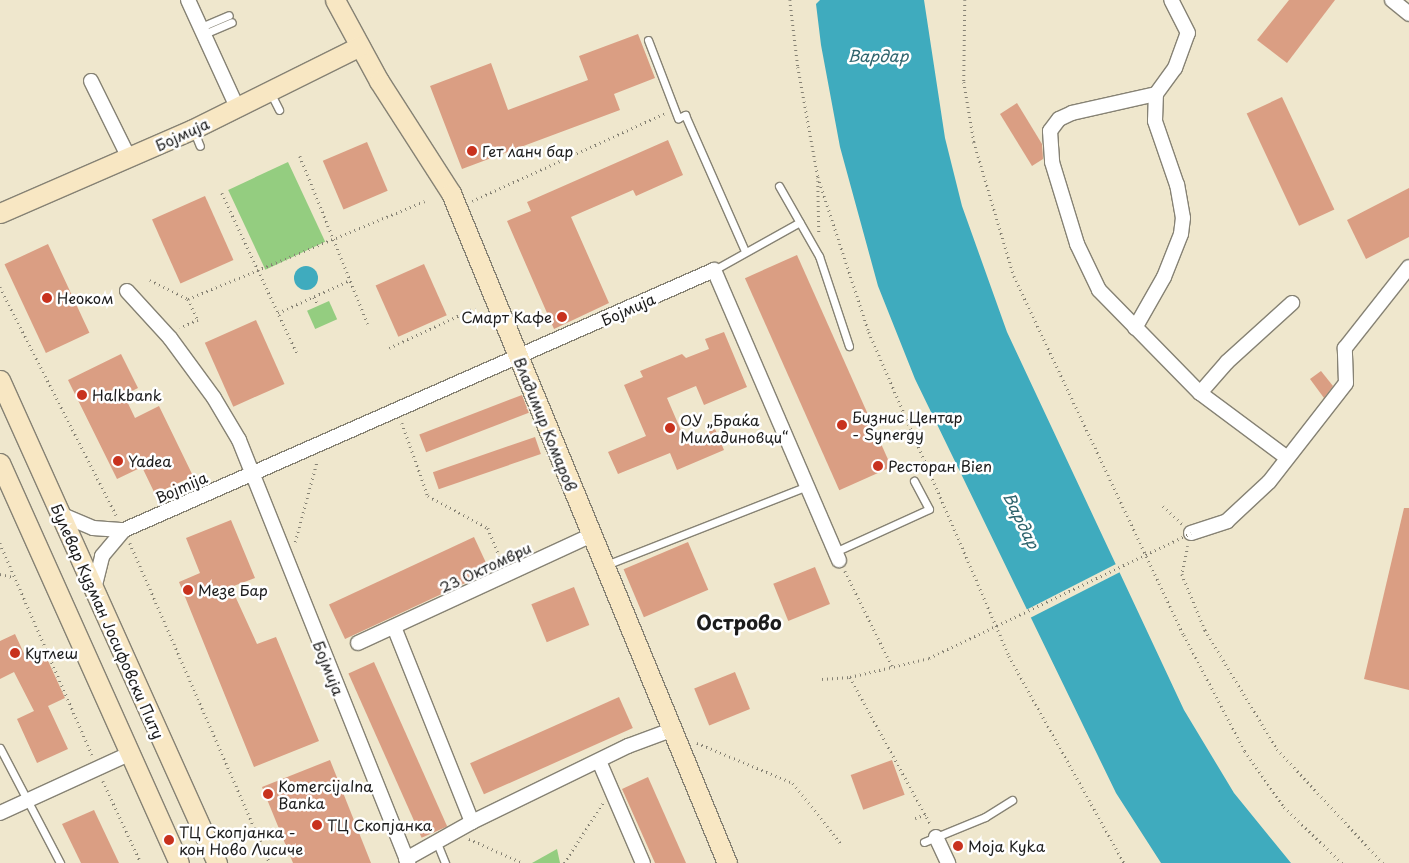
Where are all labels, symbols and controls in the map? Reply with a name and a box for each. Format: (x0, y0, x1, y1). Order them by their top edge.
water label: Вардар (848, 45, 908, 65)
street label: Бојмија (152, 114, 212, 154)
place label: Гет ланч бар (482, 142, 576, 160)
marker: Гет ланч бар (466, 145, 478, 157)
place label: Неоком (57, 289, 113, 307)
street label: Бојмија (598, 289, 658, 329)
marker: Неоком (41, 292, 53, 304)
place label: Смарт Кафе (461, 308, 552, 326)
marker: Смарт Кафе (556, 311, 568, 323)
street label: Владимир Комаров (511, 354, 581, 494)
place label: Halkbank (92, 386, 162, 404)
marker: Halkbank (76, 389, 88, 401)
place label: Бизнис Центар - Synergy (852, 407, 962, 442)
place label: ОУ „Браќа Миладиновци“ (680, 410, 788, 445)
marker: Бизнис Центар - Synergy (836, 419, 848, 431)
marker: ОУ „Браќа Миладиновци“ (664, 422, 676, 434)
place label: Yadea (128, 452, 172, 470)
marker: Yadea (112, 455, 124, 467)
place label: Ресторан Bien (888, 457, 992, 475)
marker: Ресторан Bien (872, 460, 884, 472)
street label: Bojmija (152, 468, 210, 506)
water label: Вардар (1000, 489, 1044, 551)
street label: Булевар Кузман Јосифовски Питу (47, 500, 169, 742)
street label: 23 Октомври (436, 538, 534, 596)
place label: Мезе Бар (198, 581, 268, 599)
marker: Мезе Бар (182, 584, 194, 596)
district label: Острово (696, 610, 782, 634)
street label: Бојмија (310, 638, 348, 698)
place label: Кутлеш (25, 644, 78, 662)
marker: Кутлеш (9, 647, 21, 659)
place label: Komercijalna Banka (278, 776, 373, 811)
marker: Komercijalna Banka (262, 788, 274, 800)
place label: ТЦ Скопјанка (327, 816, 433, 834)
marker: ТЦ Скопјанка (311, 819, 323, 831)
place label: ТЦ Скопјанка - кон Ново Лисиче (179, 822, 304, 857)
marker: ТЦ Скопјанка - кон Ново Лисиче (163, 834, 175, 846)
place label: Moja Kyka (968, 837, 1045, 855)
marker: Moja Kyka (952, 840, 964, 852)

